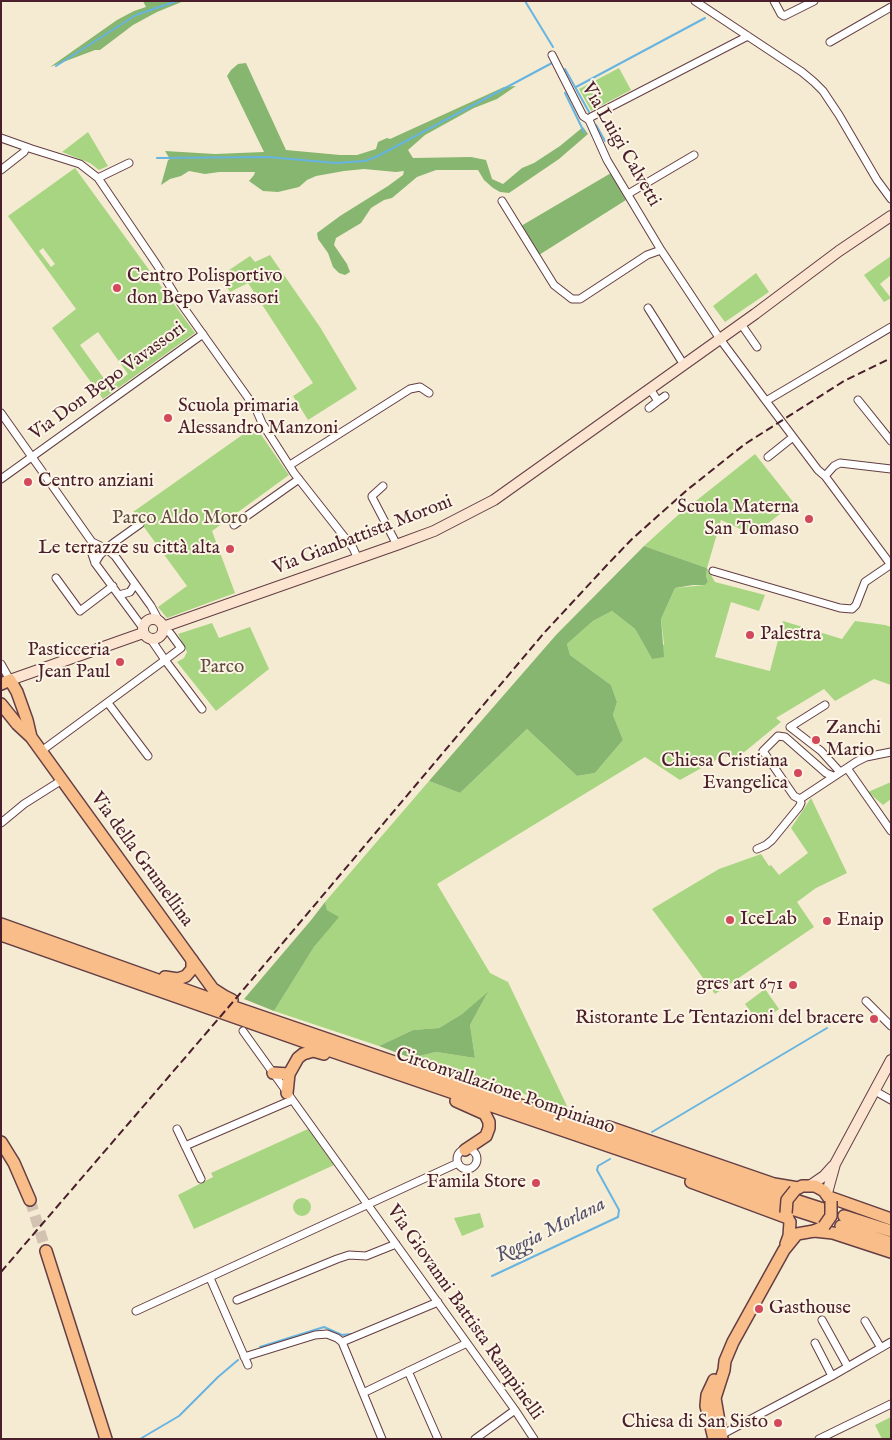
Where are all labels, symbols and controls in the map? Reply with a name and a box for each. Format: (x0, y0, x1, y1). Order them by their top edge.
street label: Via Luigi Calvetti (575, 79, 665, 211)
place label: Centro Polisportivo don Bepo Vavassori (127, 266, 282, 310)
marker: Centro Polisportivo don Bepo Vavassori (111, 282, 123, 294)
street label: Via Don Bepo Vavassori (26, 318, 190, 446)
place label: Scuola primaria Alessandro Manzoni (178, 396, 338, 440)
marker: Scuola primaria Alessandro Manzoni (162, 412, 174, 424)
place label: Centro anziani (38, 471, 154, 493)
marker: Centro anziani (22, 476, 34, 488)
street label: Via Gianbattista Moroni (270, 491, 456, 581)
place label: Scuola Materna San Tomaso (677, 497, 799, 541)
park label: Parco Aldo Moro (112, 508, 248, 530)
marker: Scuola Materna San Tomaso (803, 513, 815, 525)
place label: Le terrazze su città alta (38, 538, 220, 560)
marker: Le terrazze su città alta (224, 543, 236, 555)
place label: Palestra (760, 624, 821, 646)
marker: Palestra (744, 629, 756, 641)
place label: Pasticceria Jean Paul (27, 640, 110, 684)
marker: Pasticceria Jean Paul (114, 656, 126, 668)
park label: Parco (200, 657, 244, 679)
place label: Zanchi Mario (826, 718, 881, 762)
marker: Zanchi Mario (810, 734, 822, 746)
place label: Chiesa Cristiana Evangelica (661, 751, 788, 795)
marker: Chiesa Cristiana Evangelica (792, 767, 804, 779)
street label: Via della Grumellina (85, 788, 197, 932)
place label: IceLab (740, 909, 797, 931)
place label: Enaip (837, 910, 884, 932)
marker: IceLab (724, 914, 736, 926)
marker: Enaip (821, 915, 833, 927)
place label: gres art 671 (696, 974, 783, 996)
marker: gres art 671 (787, 979, 799, 991)
place label: Ristorante Le Tentazioni del bracere (575, 1008, 864, 1030)
marker: Ristorante Le Tentazioni del bracere (868, 1013, 880, 1025)
street label: Circonvallazione Pompiniano (392, 1044, 618, 1140)
place label: Famila Store (427, 1172, 526, 1194)
marker: Famila Store (530, 1177, 542, 1189)
water label: Roggia Morlana (492, 1193, 610, 1269)
street label: Via Giovanni Battista Rampinelli (381, 1201, 547, 1425)
place label: Gasthouse (769, 1298, 851, 1320)
marker: Gasthouse (753, 1303, 765, 1315)
place label: Chiesa di San Sisto (622, 1412, 768, 1434)
marker: Chiesa di San Sisto (772, 1417, 784, 1429)

